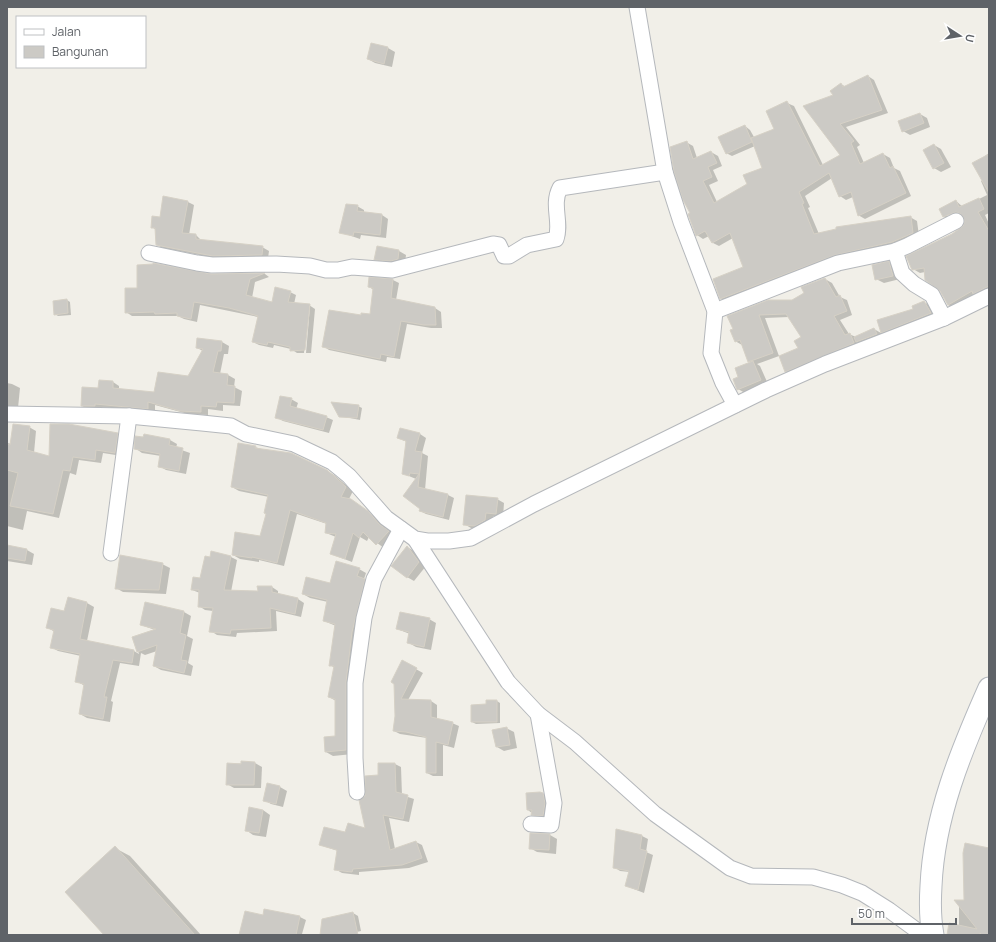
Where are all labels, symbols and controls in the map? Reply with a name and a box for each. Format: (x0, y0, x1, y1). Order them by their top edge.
legend (16, 16, 146, 68)
north arrow (940, 16, 980, 56)
text: Jalan (52, 23, 81, 40)
text: U (962, 33, 978, 44)
text: Bangunan (52, 43, 108, 60)
scale bar (852, 900, 956, 926)
text: 50 m (858, 905, 885, 922)

